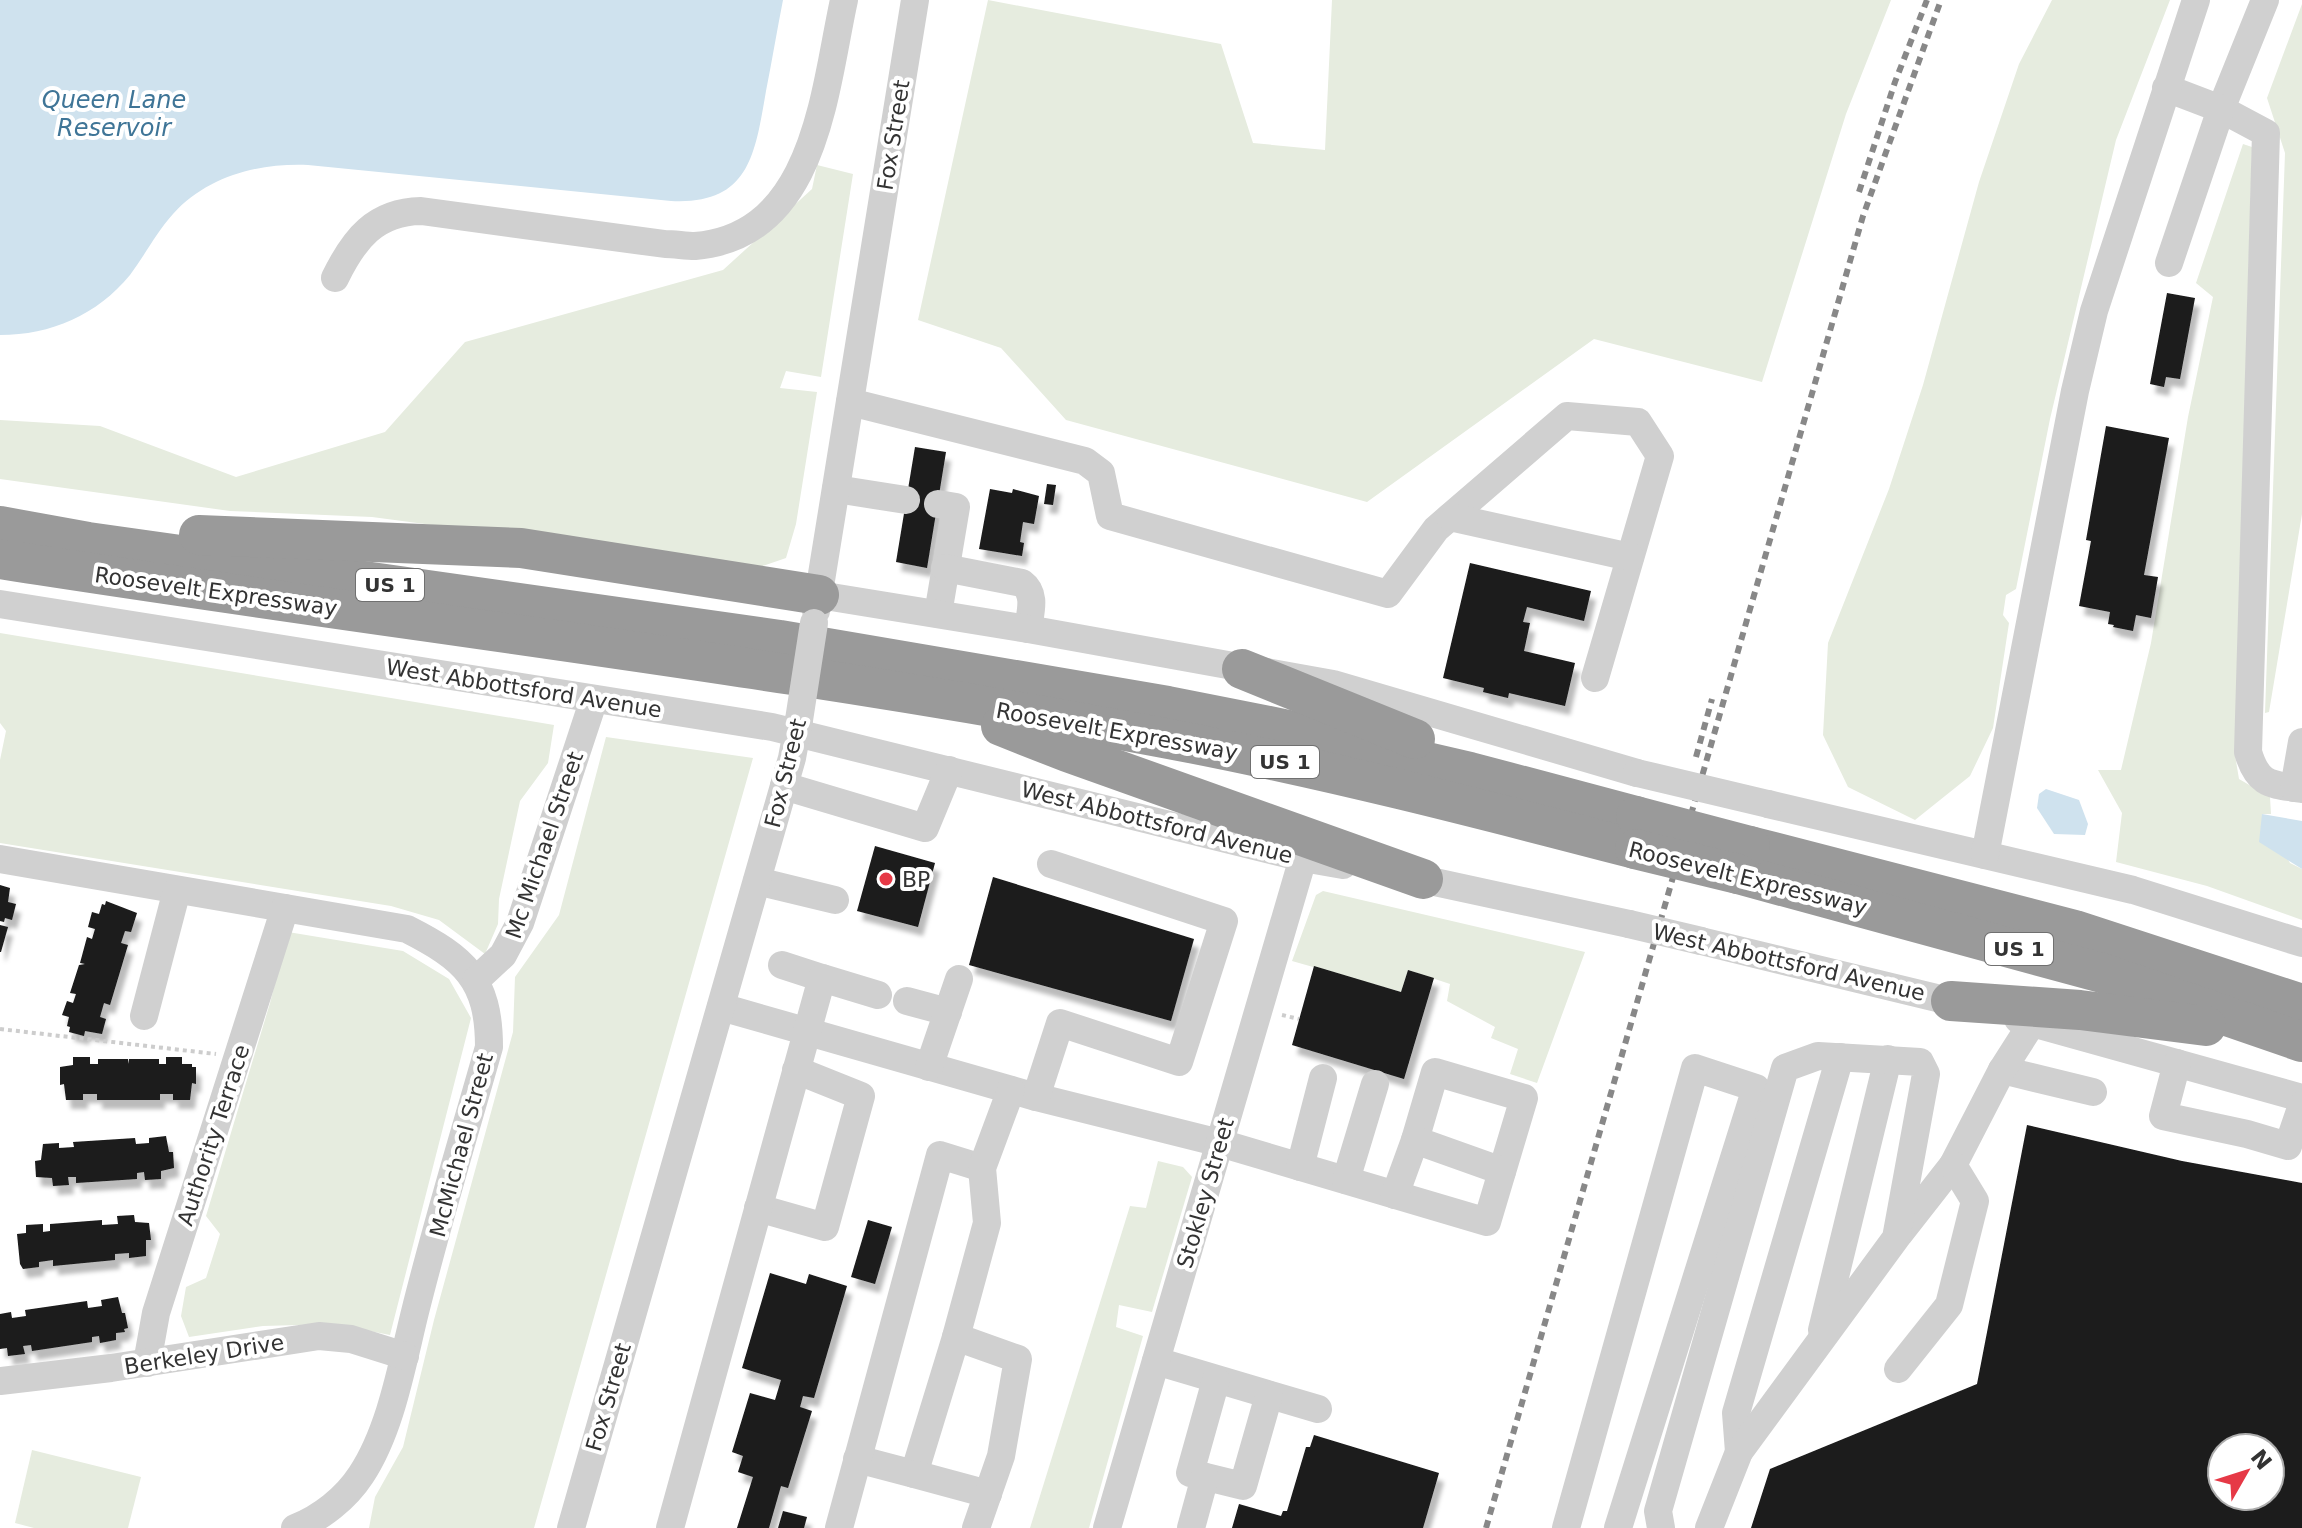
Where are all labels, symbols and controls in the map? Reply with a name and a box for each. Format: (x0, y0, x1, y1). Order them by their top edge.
street label: Fox Street (872, 78, 915, 192)
water label: Queen Lane Reservoir (42, 86, 186, 142)
street label: Roosevelt Expressway (93, 562, 339, 621)
road number: US 1 (356, 569, 424, 601)
street label: West Abbottsford Avenue (384, 654, 664, 723)
street label: Roosevelt Expressway (994, 698, 1240, 765)
street label: Fox Street (760, 716, 811, 830)
road number: US 1 (1251, 746, 1319, 778)
street label: Mc Michael Street (501, 748, 588, 942)
street label: West Abbottsford Avenue (1019, 777, 1295, 868)
street label: Roosevelt Expressway (1626, 837, 1870, 920)
place label: BP (902, 867, 930, 892)
marker: BP (877, 870, 895, 888)
street label: West Abbottsford Avenue (1650, 919, 1928, 1006)
road number: US 1 (1985, 933, 2053, 965)
street label: Authority Terrace (172, 1041, 255, 1229)
street label: McMichael Street (425, 1050, 498, 1240)
street label: Stokley Street (1172, 1115, 1239, 1271)
street label: Berkeley Drive (122, 1330, 286, 1379)
street label: Fox Street (581, 1340, 636, 1454)
north arrow (2206, 1432, 2286, 1512)
text: N (2246, 1445, 2277, 1475)

